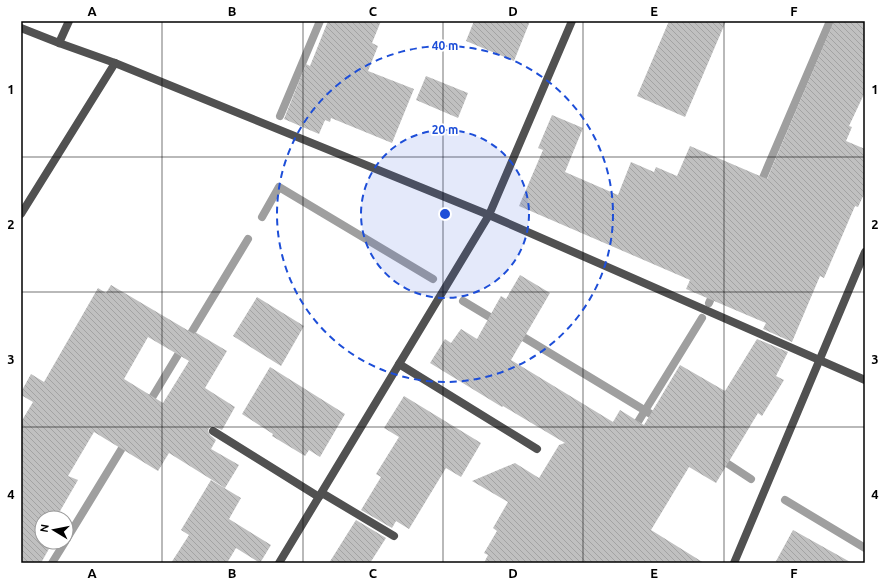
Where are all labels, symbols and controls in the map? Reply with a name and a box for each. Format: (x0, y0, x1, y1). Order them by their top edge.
text: A (87, 4, 97, 18)
text: B (228, 4, 237, 18)
text: C (369, 4, 378, 18)
text: D (508, 4, 518, 18)
text: E (650, 4, 658, 18)
text: F (790, 4, 798, 18)
text: 40 m (432, 39, 458, 52)
text: 1 (7, 82, 15, 96)
text: 1 (871, 82, 879, 96)
text: 20 m (432, 123, 458, 136)
centre of rings (438, 207, 452, 221)
text: 2 (7, 217, 15, 231)
text: 2 (871, 217, 879, 231)
text: 3 (7, 352, 15, 366)
text: 3 (871, 352, 879, 366)
text: 4 (7, 487, 15, 501)
text: 4 (871, 487, 879, 501)
north arrow (34, 510, 74, 550)
text: N (38, 523, 51, 533)
text: A (87, 566, 97, 580)
text: B (228, 566, 237, 580)
text: C (369, 566, 378, 580)
text: D (508, 566, 518, 580)
text: E (650, 566, 658, 580)
text: F (790, 566, 798, 580)

